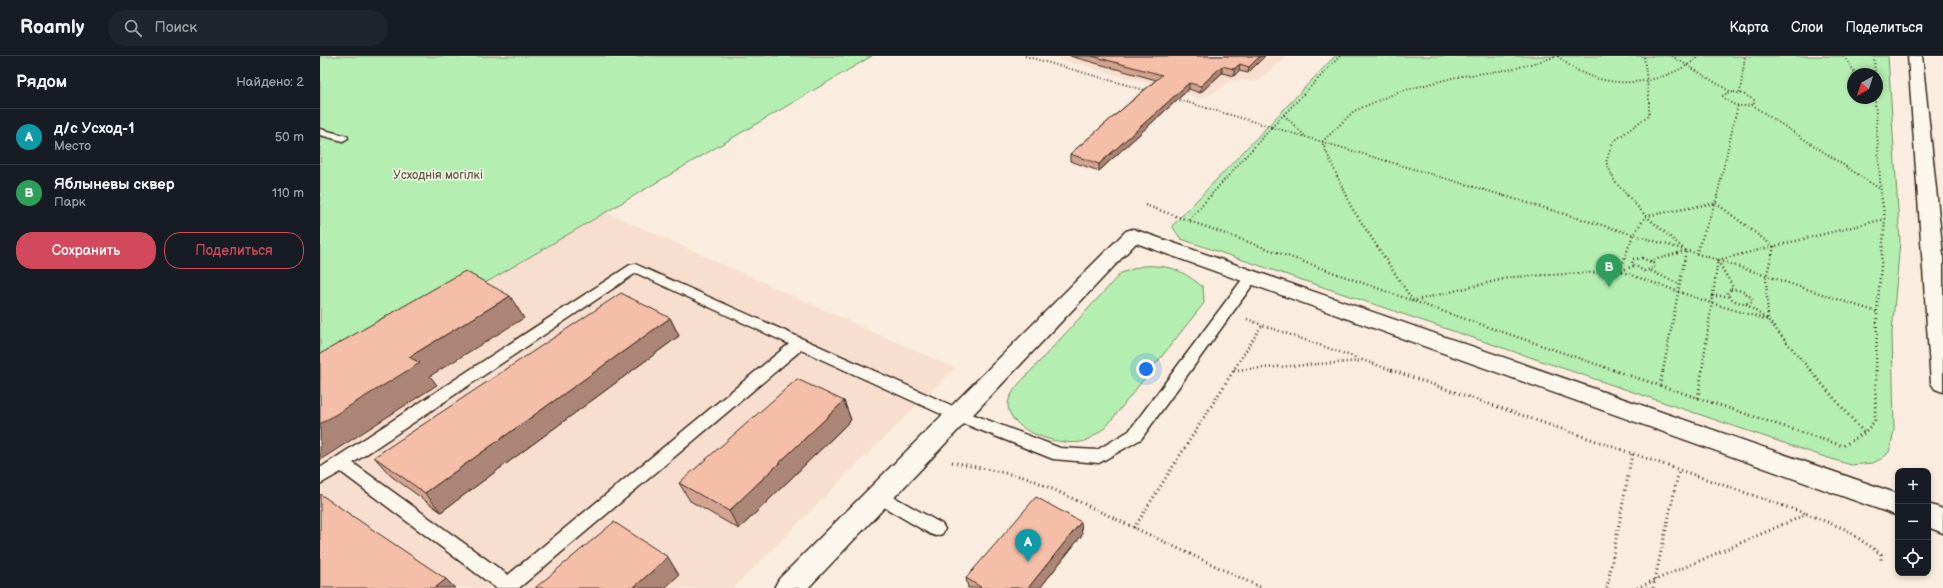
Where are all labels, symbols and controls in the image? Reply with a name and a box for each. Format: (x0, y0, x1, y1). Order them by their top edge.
search box (108, 10, 388, 46)
text: Roamly (20, 16, 84, 39)
icon: search (122, 17, 144, 39)
text: Поиск (154, 18, 197, 37)
text: Карта (1729, 19, 1769, 36)
text: Слои (1791, 19, 1823, 36)
text: Поделиться (1845, 19, 1923, 36)
north arrow (1847, 68, 1883, 104)
text: Рядом (16, 72, 67, 92)
text: Найдено: 2 (236, 74, 304, 90)
text: д/с Усход-1 (54, 119, 135, 138)
text: A (25, 129, 33, 145)
text: 50 m (275, 129, 304, 145)
text: Место (54, 138, 91, 154)
park label: Усходнія могілкі (393, 168, 483, 183)
text: Яблыневы сквер (54, 175, 175, 194)
text: B (24, 185, 34, 201)
text: 110 m (272, 185, 304, 201)
text: Парк (54, 194, 86, 210)
button: Сохранить (16, 232, 156, 269)
button: Поделиться (164, 232, 304, 269)
pin: B (1596, 254, 1622, 287)
your location (1136, 359, 1156, 379)
map controls (1895, 468, 1931, 576)
button: + (1895, 468, 1931, 504)
button: − (1895, 504, 1931, 540)
pin: A (1015, 529, 1041, 562)
button: locate (1895, 540, 1931, 576)

